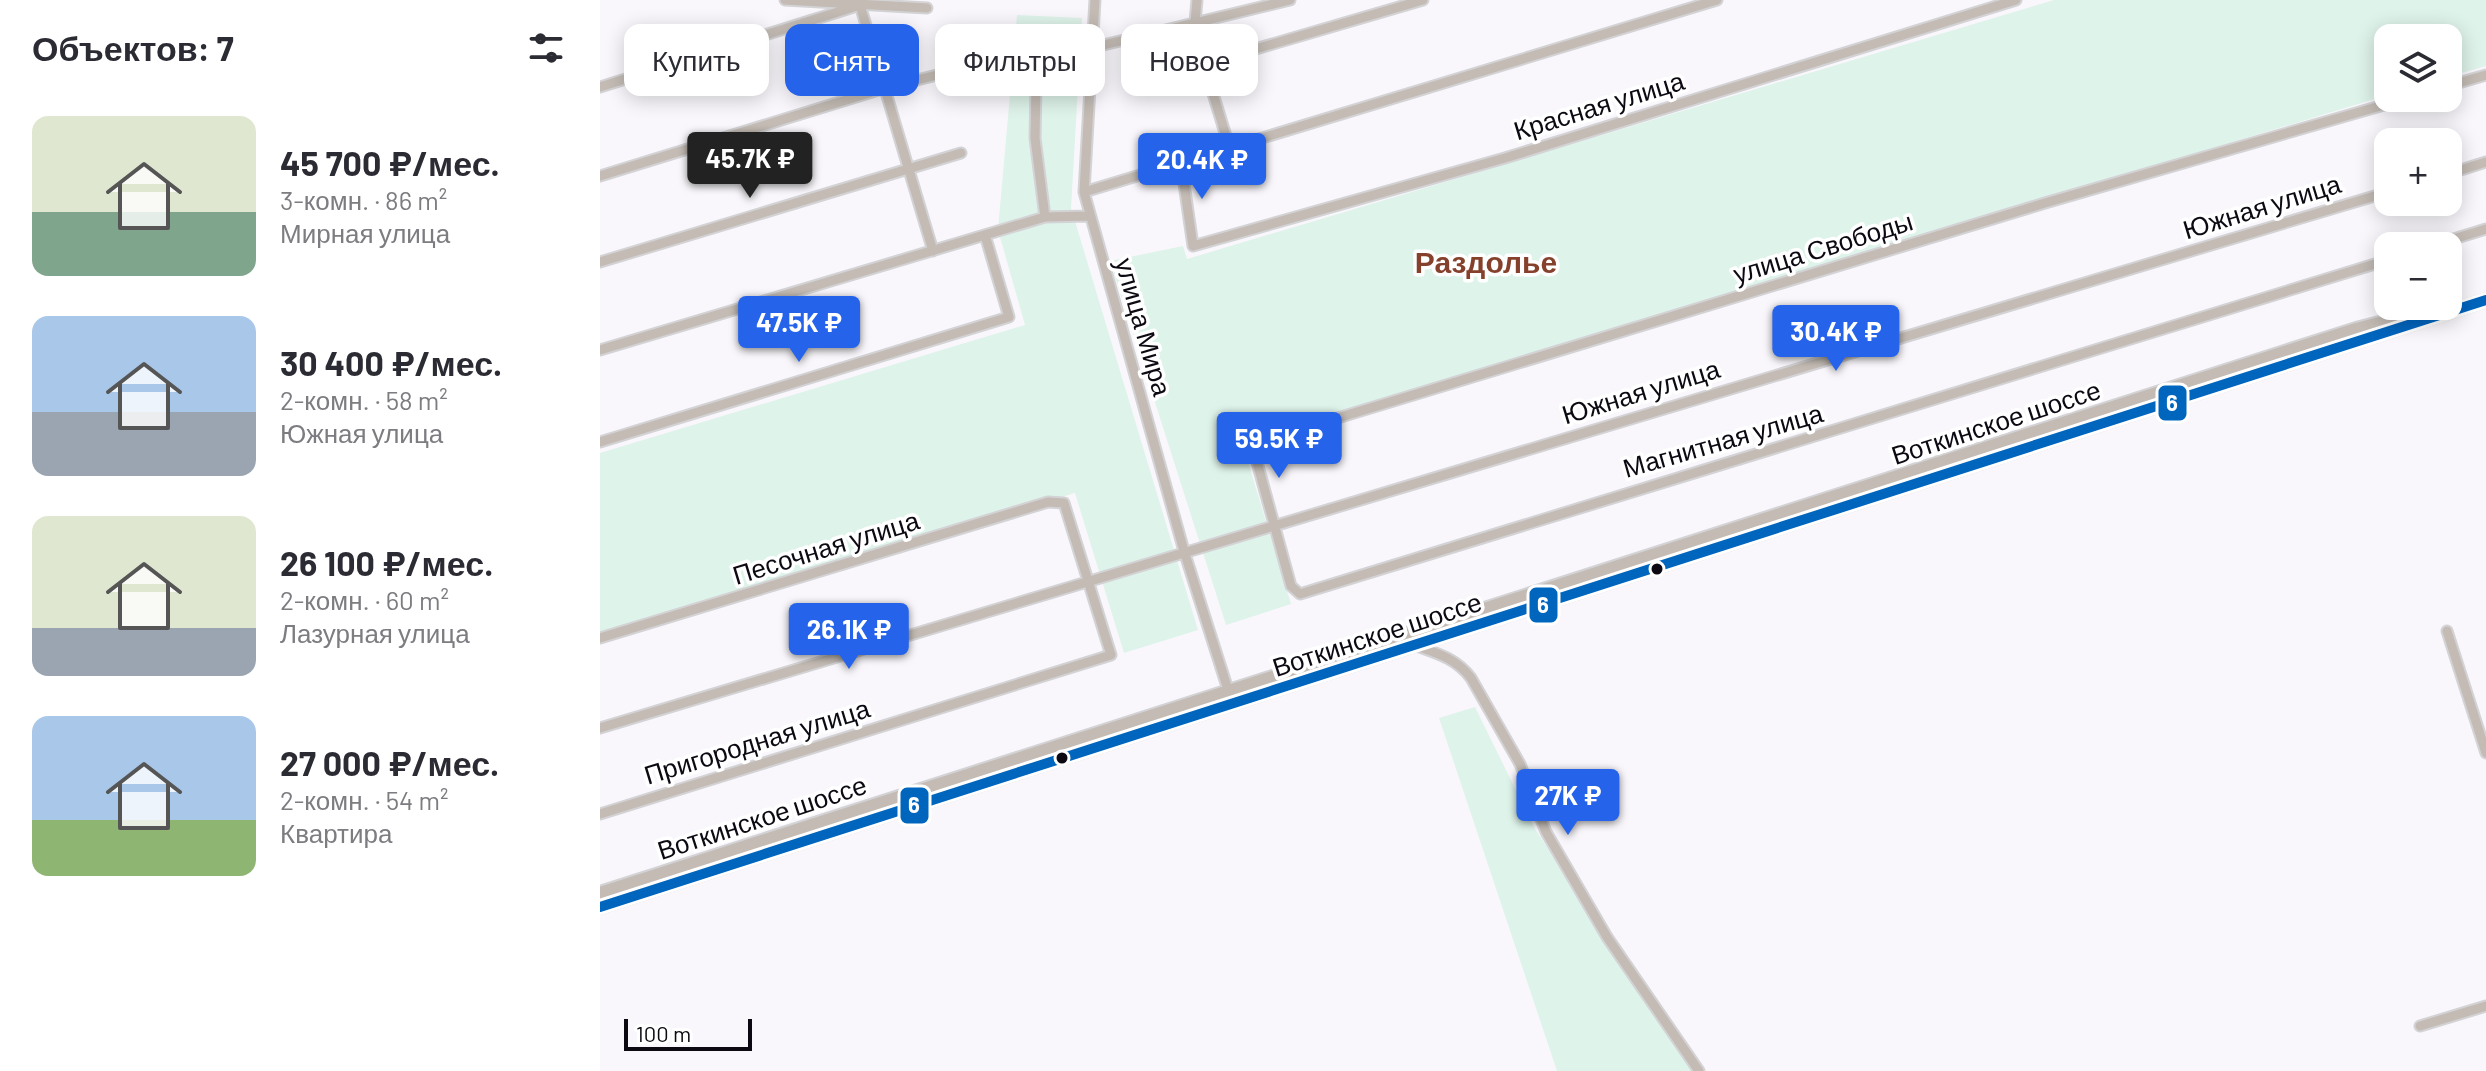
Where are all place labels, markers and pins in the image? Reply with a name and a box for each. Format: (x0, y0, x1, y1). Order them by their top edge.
pin: 45.7K ₽ (676, 132, 824, 200)
pin: 20.4K ₽ (1128, 133, 1276, 201)
pin: 47.5K ₽ (725, 296, 873, 364)
pin: 30.4K ₽ (1762, 305, 1910, 373)
pin: 59.5K ₽ (1205, 412, 1353, 480)
unlabelled marker (1649, 561, 1665, 577)
pin: 26.1K ₽ (775, 603, 923, 671)
unlabelled marker (1054, 750, 1070, 766)
pin: 27K ₽ (1512, 769, 1624, 837)

